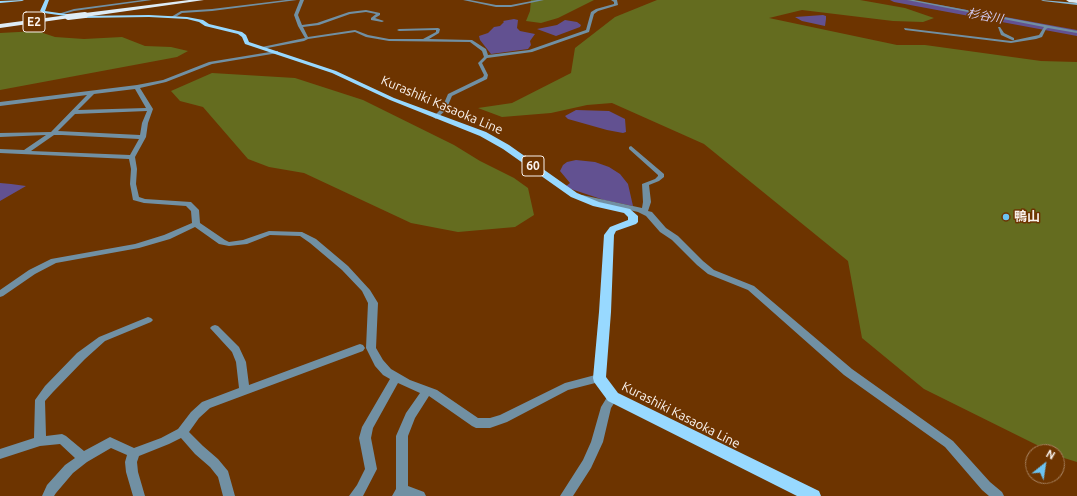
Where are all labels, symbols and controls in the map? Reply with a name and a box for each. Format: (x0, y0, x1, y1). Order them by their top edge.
water label: 杉谷川 (966, 6, 1004, 26)
road number: E2 (23, 12, 45, 32)
street label: Kurashiki Kasaoka Line (379, 72, 505, 138)
road number: 60 (522, 156, 544, 176)
place label: 鴨山 (1014, 209, 1040, 225)
marker: 鴨山 (1001, 212, 1011, 222)
street label: Kurashiki Kasaoka Line (619, 378, 743, 452)
north arrow (1025, 444, 1065, 484)
text: N (1044, 447, 1057, 462)

